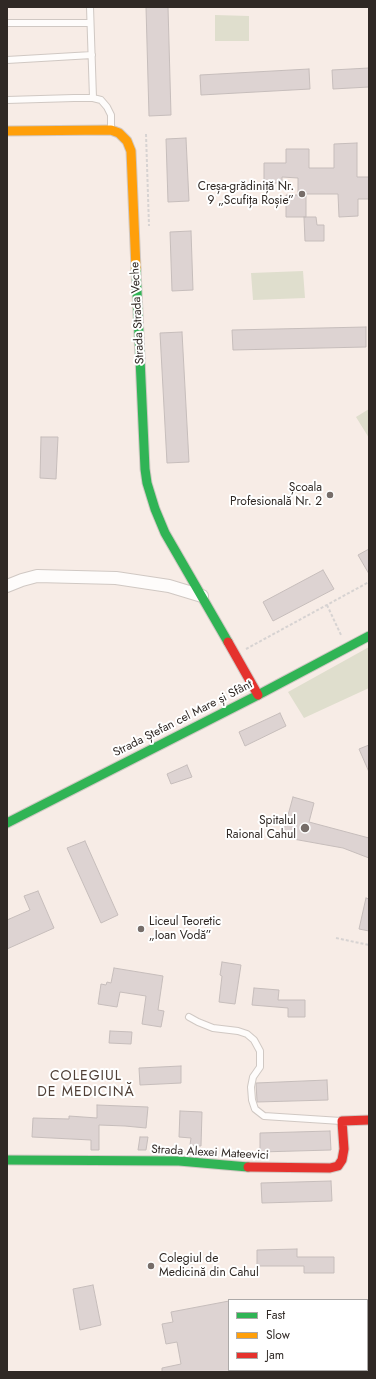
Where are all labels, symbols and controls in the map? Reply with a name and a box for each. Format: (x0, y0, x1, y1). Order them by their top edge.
place label: Creșa-grădiniță Nr. 9 „Scufița Roșie” (198, 180, 294, 208)
marker: Creșa-grădiniță Nr. 9 „Scufița Roșie” (297, 189, 307, 199)
street label: Strada Strada Veche (128, 261, 148, 365)
place label: Școala Profesională Nr. 2 (230, 481, 322, 509)
marker: Școala Profesională Nr. 2 (325, 490, 335, 500)
street label: Strada Ștefan cel Mare și Sfânt (111, 678, 255, 760)
place label: Spitalul Raional Cahul (226, 814, 296, 842)
marker: Spitalul Raional Cahul (299, 822, 311, 834)
place label: Liceul Teoretic „Ioan Vodă” (149, 915, 221, 943)
marker: Liceul Teoretic „Ioan Vodă” (136, 924, 146, 934)
district label: COLEGIUL DE MEDICINĂ (37, 1069, 135, 1102)
street label: Strada Alexei Mateevici (151, 1143, 269, 1163)
place label: Colegiul de Medicină din Cahul (159, 1252, 259, 1280)
marker: Colegiul de Medicină din Cahul (146, 1261, 156, 1271)
legend (228, 1299, 368, 1371)
text: Fast (266, 1306, 285, 1324)
text: Slow (266, 1326, 290, 1344)
text: Jam (266, 1346, 284, 1364)

